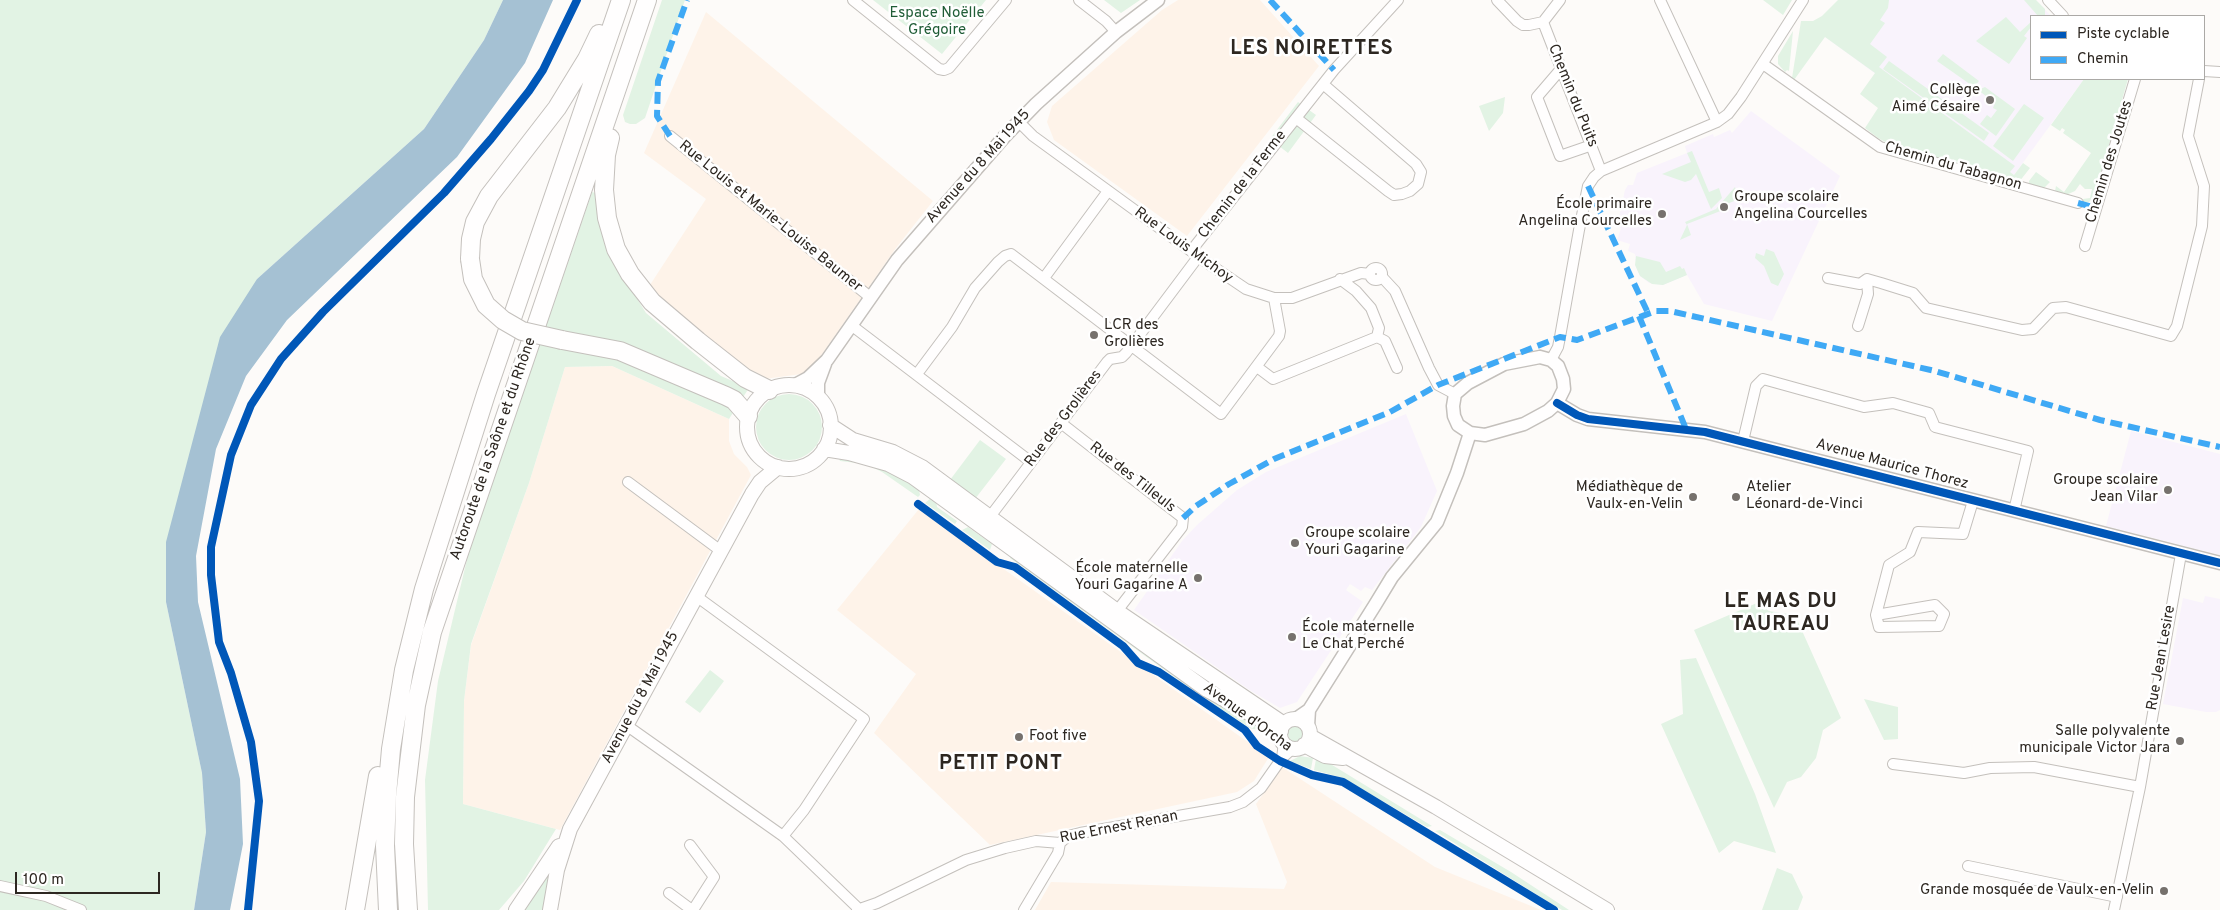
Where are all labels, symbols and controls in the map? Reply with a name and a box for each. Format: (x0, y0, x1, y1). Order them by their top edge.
park label: Espace Noëlle Grégoire (889, 5, 985, 40)
legend (2030, 15, 2205, 80)
text: Piste cyclable (2077, 25, 2170, 44)
district label: LES NOIRETTES (1229, 38, 1395, 62)
street label: Chemin du Puits (1543, 42, 1601, 150)
text: Chemin (2077, 50, 2129, 69)
place label: Collège Aimé Césaire (1892, 82, 1980, 117)
marker: Collège Aimé Césaire (1984, 94, 1996, 106)
street label: Chemin des Joutes (2083, 98, 2137, 226)
street label: Avenue du 8 Mai 1945 (923, 106, 1035, 228)
street label: Chemin de la Ferme (1195, 127, 1291, 243)
street label: Rue Louis et Marie-Louise Baumer (675, 137, 865, 297)
street label: Chemin du Tabagnon (1882, 139, 2024, 195)
place label: Groupe scolaire Angelina Courcelles (1734, 189, 1868, 224)
place label: École primaire Angelina Courcelles (1518, 196, 1652, 231)
marker: Groupe scolaire Angelina Courcelles (1718, 201, 1730, 213)
street label: Rue Louis Michoy (1130, 204, 1236, 288)
marker: École primaire Angelina Courcelles (1656, 208, 1668, 220)
place label: LCR des Grolières (1104, 317, 1164, 352)
marker: LCR des Grolières (1088, 329, 1100, 341)
street label: Autoroute de la Saône et du Rhône (447, 335, 541, 563)
street label: Rue des Grolières (1022, 367, 1106, 471)
street label: Avenue Maurice Thorez (1814, 436, 1970, 494)
street label: Rue des Tilleuls (1085, 439, 1179, 517)
place label: Groupe scolaire Jean Vilar (2053, 472, 2158, 507)
place label: Médiathèque de Vaulx-en-Velin (1576, 479, 1683, 514)
place label: Atelier Léonard-de-Vinci (1746, 479, 1863, 514)
marker: Groupe scolaire Jean Vilar (2162, 484, 2174, 496)
marker: Médiathèque de Vaulx-en-Velin (1687, 491, 1699, 503)
marker: Atelier Léonard-de-Vinci (1730, 491, 1742, 503)
place label: Groupe scolaire Youri Gagarine (1305, 525, 1410, 560)
marker: Groupe scolaire Youri Gagarine (1289, 537, 1301, 549)
place label: École maternelle Youri Gagarine A (1075, 560, 1188, 595)
marker: École maternelle Youri Gagarine A (1192, 572, 1204, 584)
district label: LE MAS DU TAUREAU (1723, 591, 1839, 638)
street label: Rue Jean Lesire (2144, 604, 2180, 712)
place label: École maternelle Le Chat Perché (1302, 619, 1415, 654)
street label: Avenue du 8 Mai 1945 (599, 629, 683, 767)
marker: École maternelle Le Chat Perché (1286, 631, 1298, 643)
street label: Avenue d'Orcha (1199, 680, 1295, 756)
place label: Salle polyvalente municipale Victor Jara (2019, 723, 2170, 758)
place label: Foot five (1029, 728, 1087, 746)
marker: Foot five (1013, 731, 1025, 743)
marker: Salle polyvalente municipale Victor Jara (2174, 735, 2186, 747)
district label: PETIT PONT (938, 753, 1064, 777)
street label: Rue Ernest Renan (1058, 808, 1180, 848)
scale bar (18, 862, 162, 894)
text: 100 m (23, 871, 64, 890)
place label: Grande mosquée de Vaulx-en-Velin (1920, 882, 2154, 900)
marker: Grande mosquée de Vaulx-en-Velin (2158, 885, 2170, 897)

